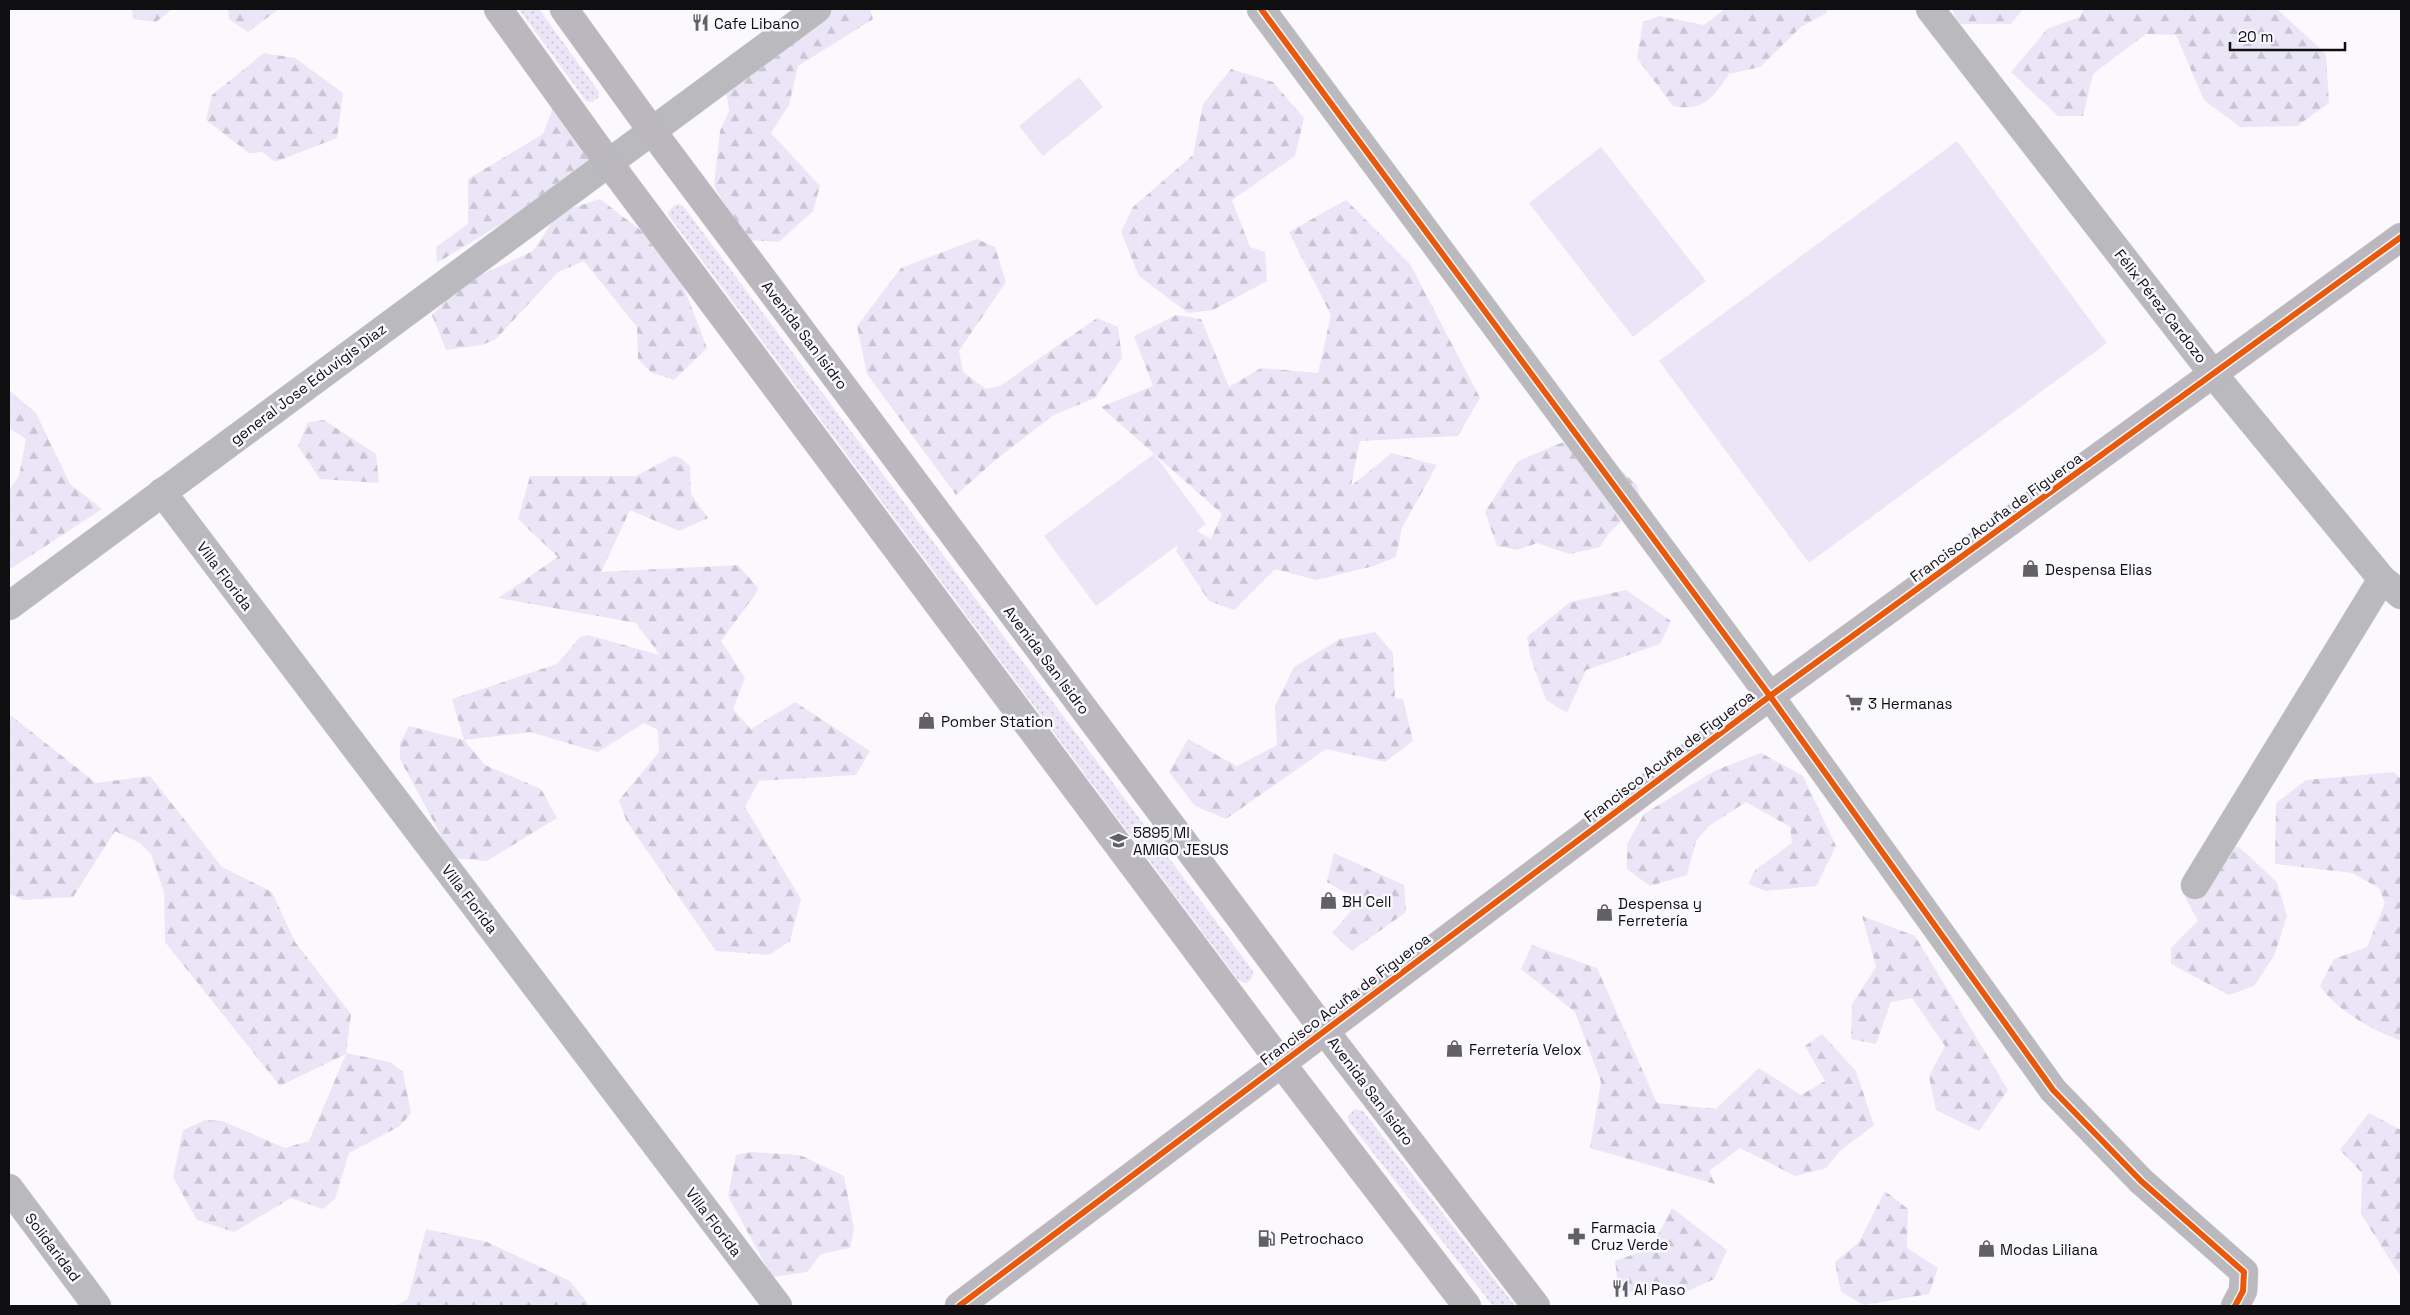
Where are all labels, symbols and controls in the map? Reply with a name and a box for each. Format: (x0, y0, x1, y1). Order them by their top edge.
restaurant icon: Cafe Libano (690, 13, 710, 33)
place label: Cafe Libano (714, 14, 799, 33)
scale bar (2230, 20, 2345, 52)
text: 20 m (2238, 27, 2273, 46)
street label: Félix Pérez Cardozo (2111, 245, 2211, 367)
street label: Avenida San Isidro (758, 277, 852, 393)
street label: general Jose Eduvigis Diaz (226, 319, 390, 449)
street label: Francisco Acuña de Figueroa (1906, 448, 2086, 586)
street label: Villa Florida (193, 538, 257, 615)
shop icon: Despensa Elias (2021, 559, 2041, 579)
place label: Despensa Elias (2045, 560, 2152, 579)
street label: Avenida San Isidro (1000, 602, 1094, 718)
street label: Francisco Acuña de Figueroa (1580, 686, 1758, 826)
supermarket icon: 3 Hermanas (1844, 693, 1864, 713)
place label: 3 Hermanas (1868, 694, 1953, 713)
shop icon: Pomber Station (917, 711, 937, 731)
place label: Pomber Station (941, 712, 1053, 731)
place label: 5895 MI AMIGO JESUS (1133, 823, 1229, 859)
school or university icon: 5895 MI AMIGO JESUS (1109, 831, 1129, 851)
street label: Villa Florida (438, 861, 502, 938)
shop icon: BH Cell (1318, 891, 1338, 911)
place label: BH Cell (1342, 892, 1391, 911)
place label: Despensa y Ferretería (1618, 894, 1702, 930)
shop icon: Despensa y Ferretería (1594, 902, 1614, 922)
street label: Francisco Acuña de Figueroa (1256, 929, 1434, 1069)
street label: Avenida San Isidro (1324, 1033, 1418, 1149)
shop icon: Ferretería Velox (1445, 1039, 1465, 1059)
place label: Ferretería Velox (1469, 1040, 1582, 1059)
street label: Villa Florida (682, 1184, 746, 1261)
street label: Solidaridad (21, 1209, 85, 1285)
place label: Farmacia Cruz Verde (1591, 1218, 1669, 1254)
pharmacy icon: Farmacia Cruz Verde (1567, 1226, 1587, 1246)
fuel station icon: Petrochaco (1256, 1228, 1276, 1248)
place label: Petrochaco (1280, 1229, 1364, 1248)
shop icon: Modas Liliana (1976, 1239, 1996, 1259)
place label: Modas Liliana (2000, 1240, 2098, 1259)
restaurant icon: Al Paso (1610, 1279, 1630, 1299)
place label: Al Paso (1634, 1280, 1686, 1299)

